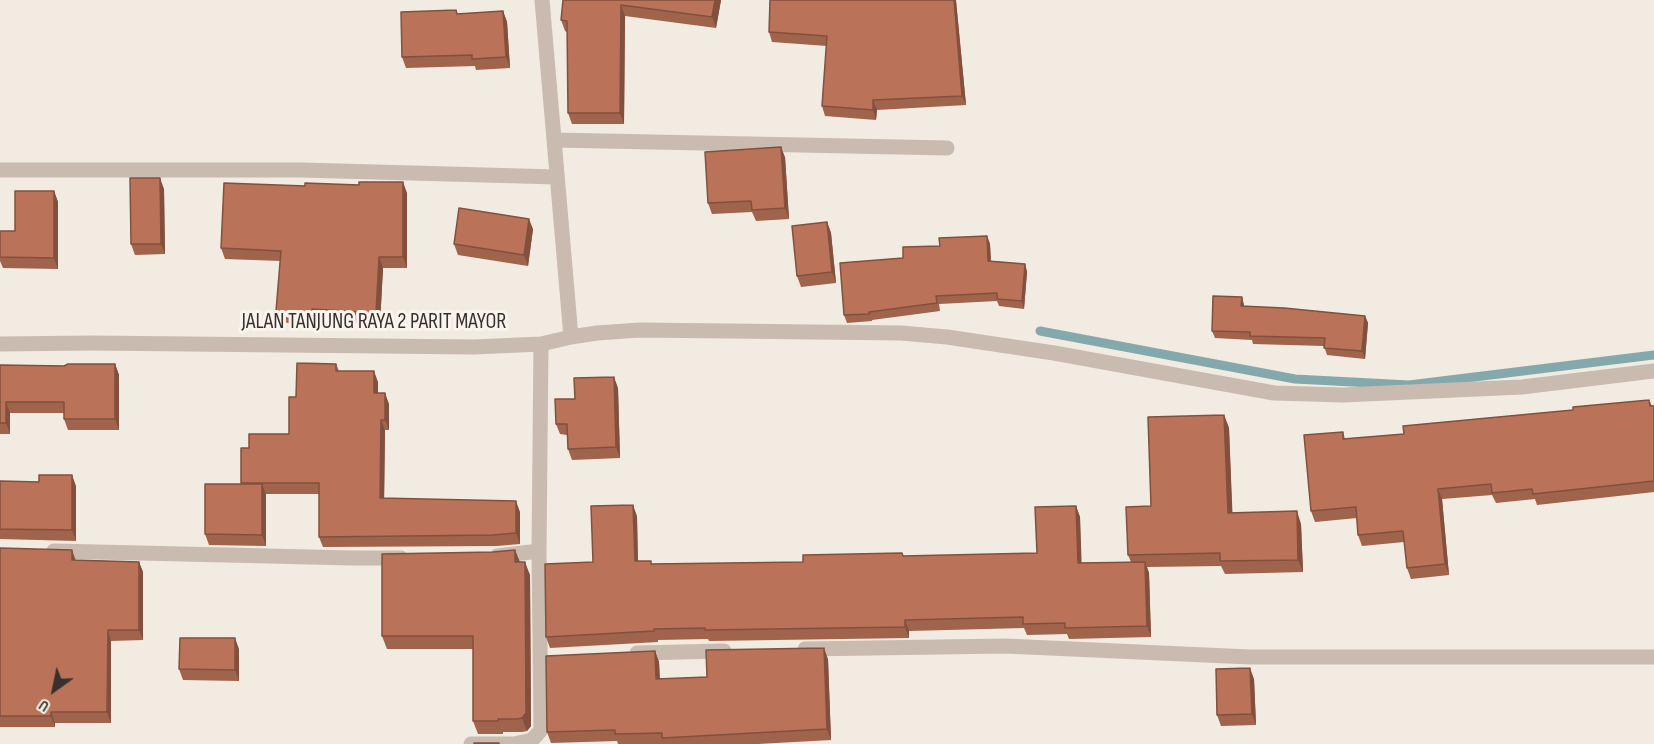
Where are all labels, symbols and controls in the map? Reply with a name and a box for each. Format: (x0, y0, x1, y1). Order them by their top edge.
street label: JALAN TANJUNG RAYA 2 PARIT MAYOR (242, 309, 506, 335)
north arrow (24, 660, 84, 720)
text: U (35, 695, 53, 716)

